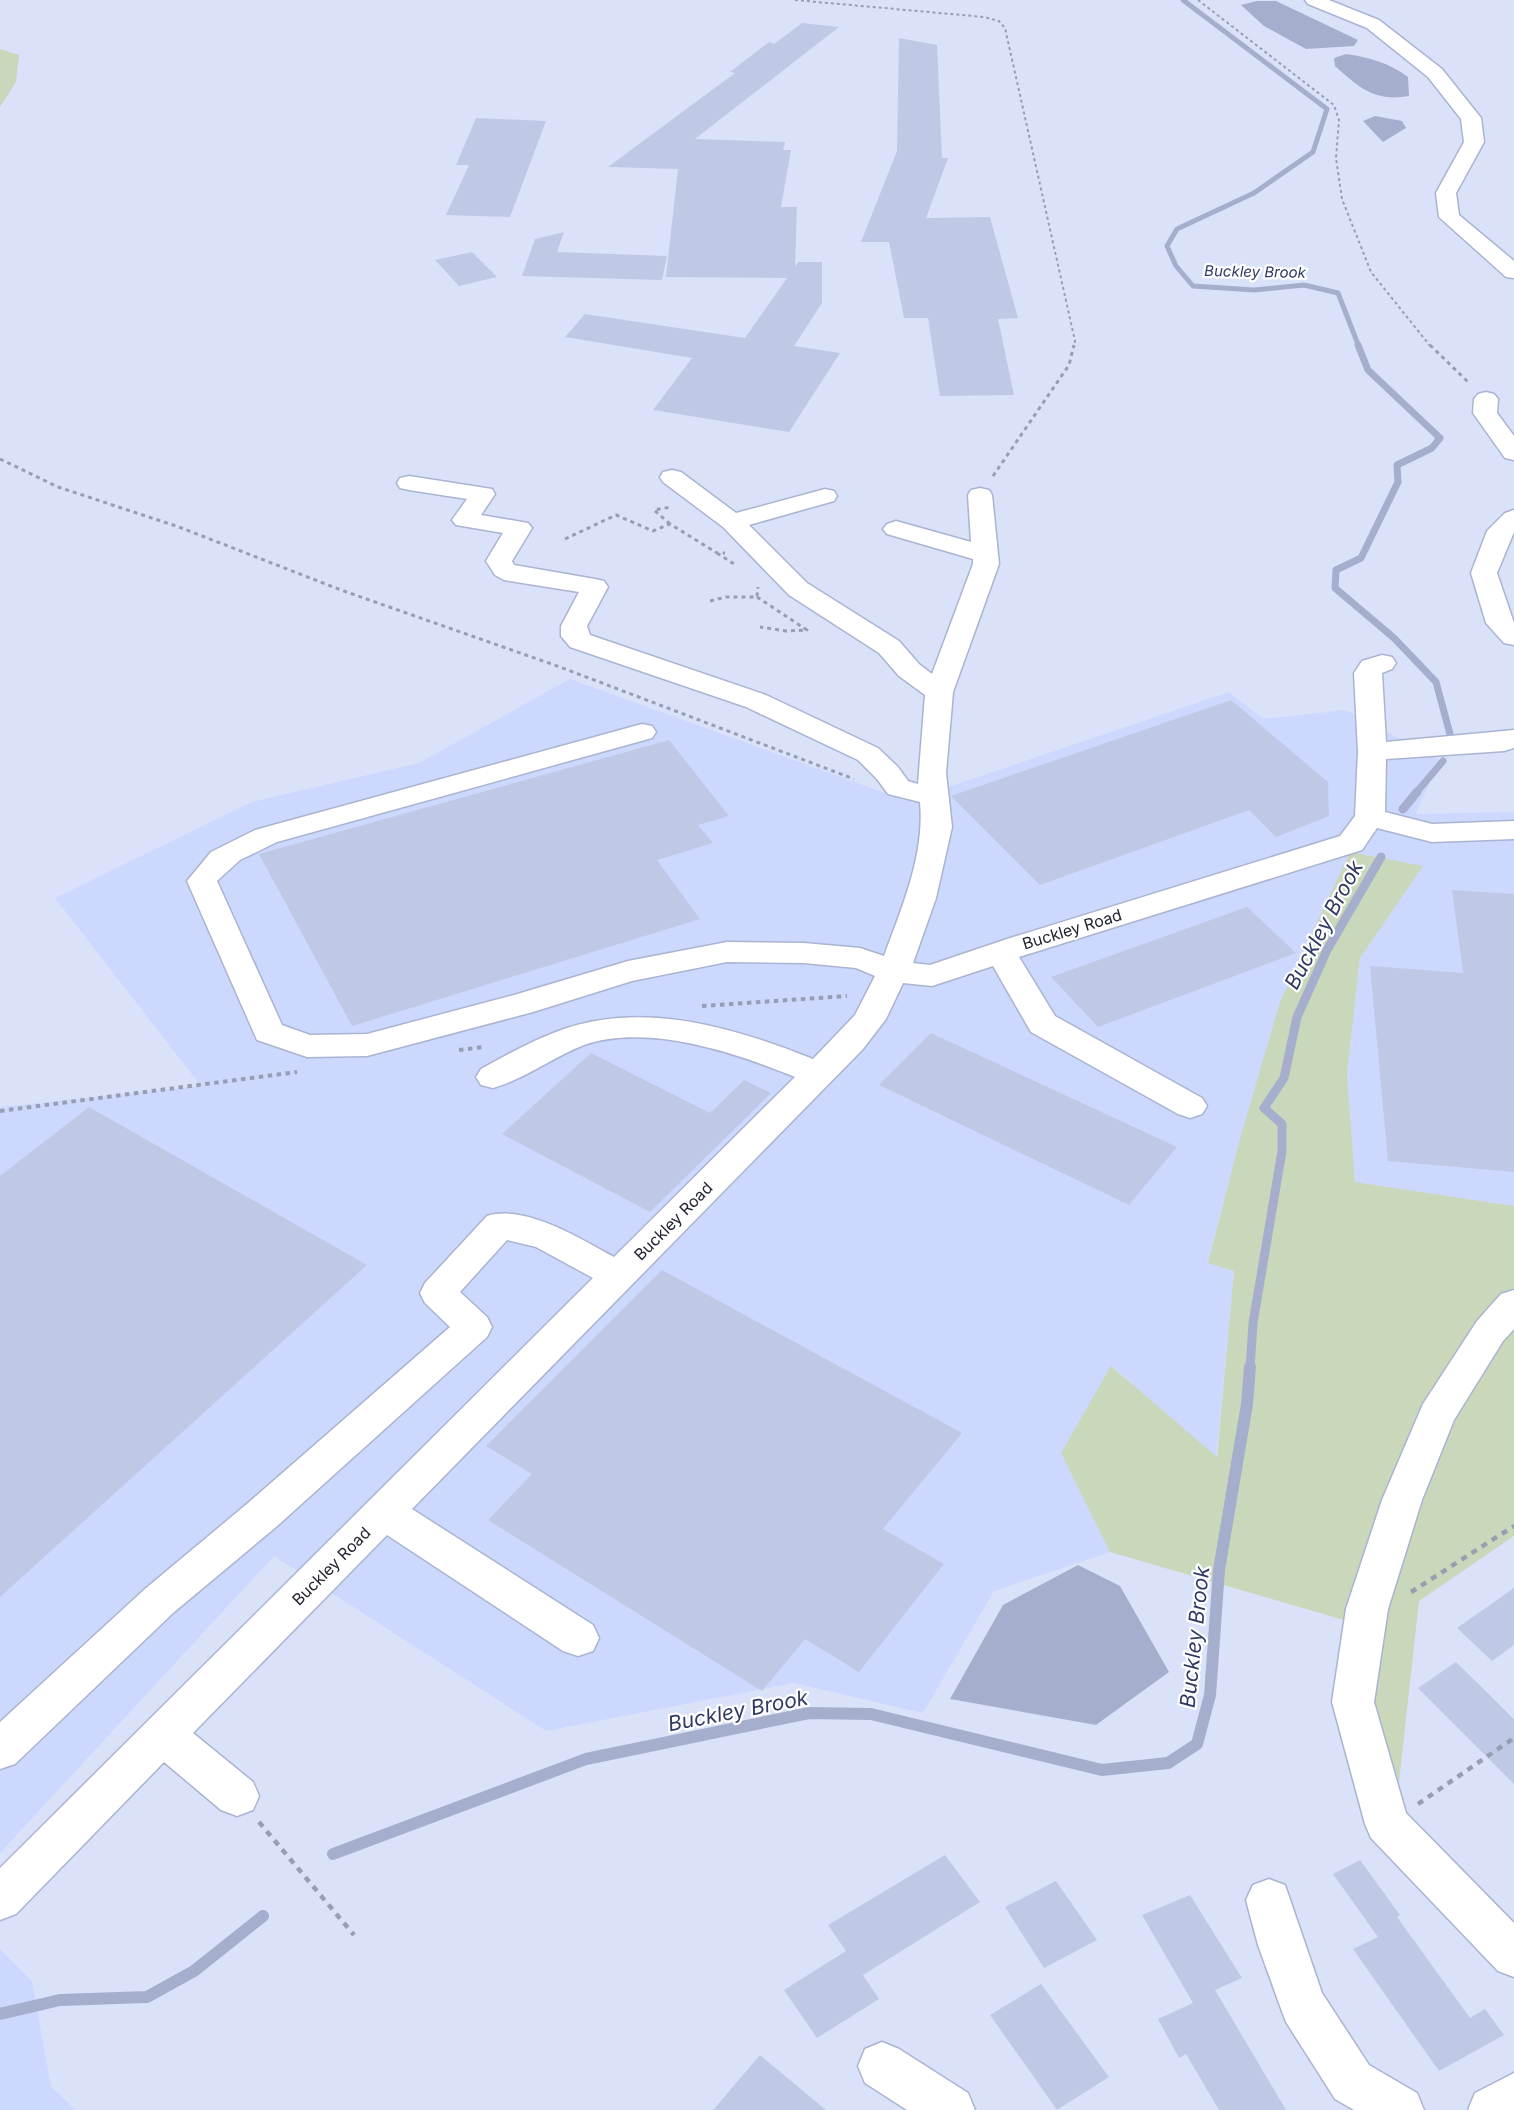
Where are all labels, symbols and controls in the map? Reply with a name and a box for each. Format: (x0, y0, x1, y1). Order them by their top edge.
water label: Buckley Brook (1204, 261, 1307, 282)
water label: Buckley Brook (1279, 856, 1368, 993)
street label: Buckley Road (1020, 904, 1124, 954)
street label: Buckley Road (630, 1178, 716, 1264)
street label: Buckley Road (288, 1523, 374, 1609)
water label: Buckley Brook (1175, 1564, 1214, 1709)
water label: Buckley Brook (666, 1685, 811, 1736)

